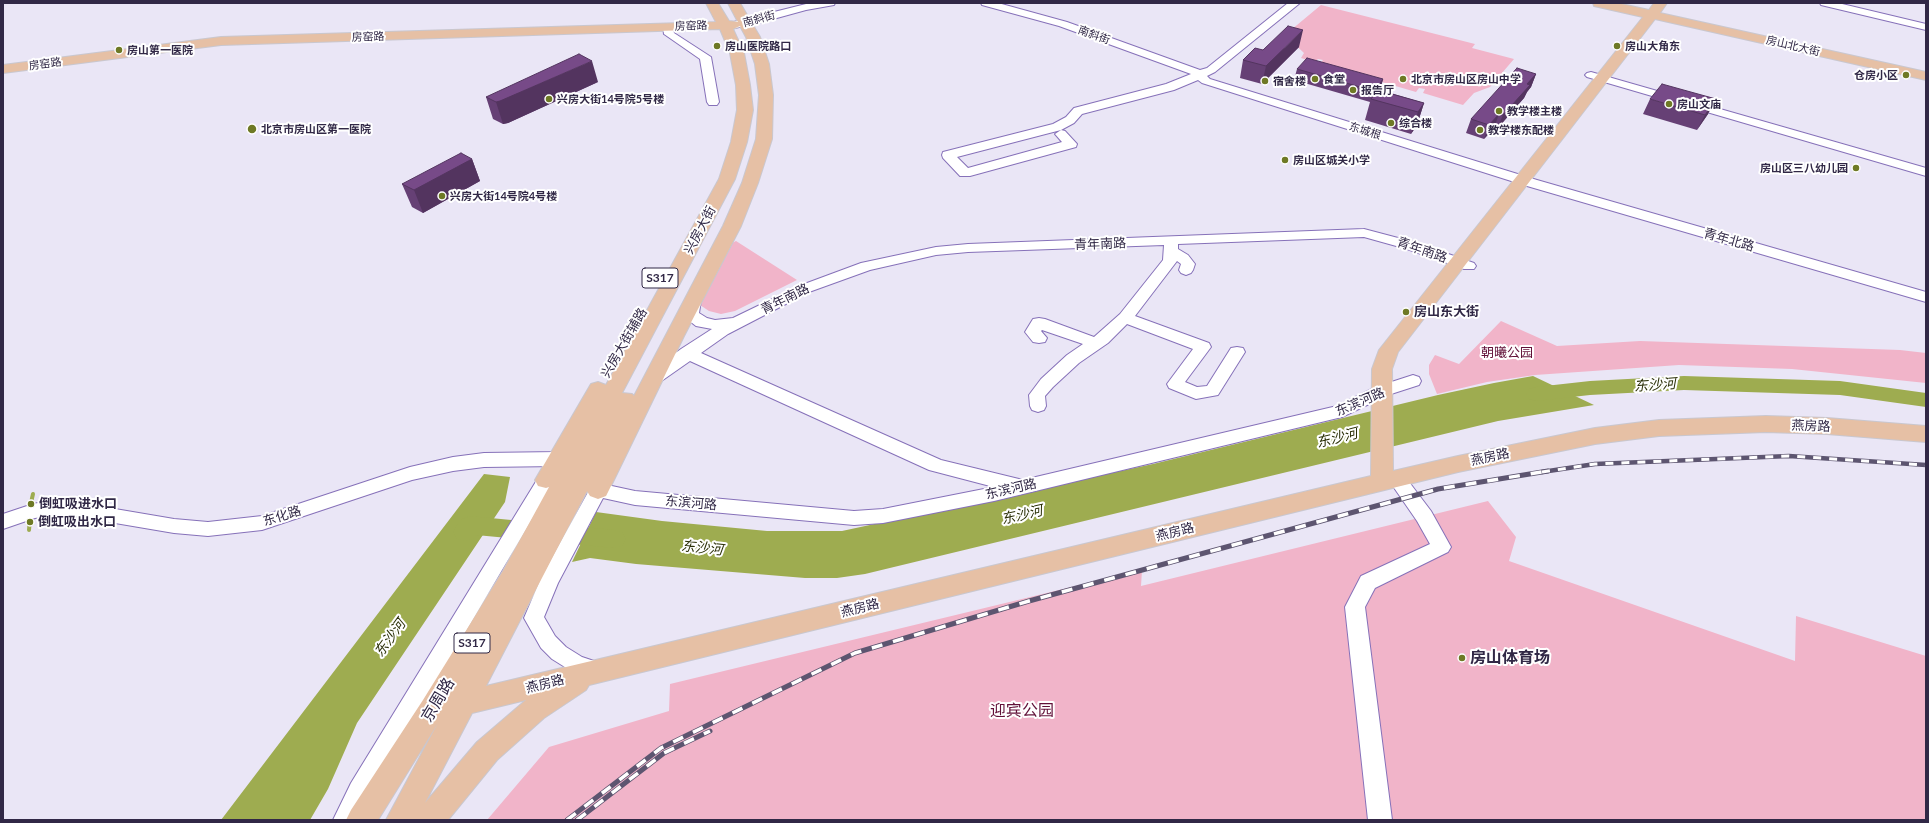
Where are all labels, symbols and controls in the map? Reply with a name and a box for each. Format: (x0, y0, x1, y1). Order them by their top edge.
street label: 南斜街 (741, 8, 777, 30)
street label: 房窑路 (674, 19, 708, 33)
street label: 南斜街 (1076, 23, 1112, 47)
street label: 房窑路 (351, 30, 385, 44)
street label: 房山北大街 (1765, 33, 1821, 59)
place label: 房山医院路口 (725, 39, 791, 53)
place label: 房山大角东 (1625, 39, 1680, 53)
marker: 房山医院路口 (712, 41, 722, 51)
marker: 房山大角东 (1612, 41, 1622, 51)
place label: 房山第一医院 (127, 43, 193, 57)
marker: 房山第一医院 (114, 45, 124, 55)
street label: 房窑路 (28, 55, 62, 73)
place label: 仓房小区 (1854, 68, 1898, 82)
marker: 仓房小区 (1901, 70, 1911, 80)
place label: 食堂 (1323, 72, 1345, 86)
place label: 北京市房山区房山中学 (1411, 72, 1521, 86)
place label: 宿舍楼 (1273, 74, 1306, 88)
marker: 食堂 (1310, 74, 1320, 84)
marker: 北京市房山区房山中学 (1398, 74, 1408, 84)
marker: 宿舍楼 (1260, 76, 1270, 86)
place label: 报告厅 (1361, 83, 1394, 97)
marker: 报告厅 (1348, 85, 1358, 95)
place label: 兴房大街14号院5号楼 (557, 92, 664, 106)
marker: 兴房大街14号院5号楼 (544, 94, 554, 104)
place label: 房山文庙 (1677, 97, 1721, 111)
marker: 房山文庙 (1664, 99, 1674, 109)
place label: 教学楼主楼 (1507, 104, 1562, 118)
marker: 教学楼主楼 (1494, 106, 1504, 116)
place label: 综合楼 (1399, 116, 1432, 130)
marker: 综合楼 (1386, 118, 1396, 128)
street label: 东城根 (1347, 120, 1383, 142)
place label: 北京市房山区第一医院 (261, 122, 371, 136)
marker: 北京市房山区第一医院 (246, 123, 258, 135)
place label: 教学楼东配楼 (1488, 123, 1554, 137)
marker: 教学楼东配楼 (1475, 125, 1485, 135)
place label: 房山区城关小学 (1293, 153, 1370, 167)
marker: 房山区城关小学 (1280, 155, 1290, 165)
place label: 房山区三八幼儿园 (1760, 161, 1848, 175)
marker: 房山区三八幼儿园 (1851, 163, 1861, 173)
place label: 兴房大街14号院4号楼 (450, 189, 557, 203)
marker: 兴房大街14号院4号楼 (437, 191, 447, 201)
street label: 兴房大街 (681, 203, 719, 257)
street label: 青年北路 (1702, 225, 1756, 255)
street label: 青年南路 (1395, 234, 1449, 266)
street label: 青年南路 (1074, 235, 1126, 253)
road number: S317 (642, 268, 678, 288)
street label: 青年南路 (758, 281, 812, 317)
place label: 房山东大街 (1414, 304, 1479, 320)
street label: 兴房大街辅路 (598, 305, 650, 381)
marker: 房山东大街 (1401, 307, 1411, 317)
park label: 朝曦公园 (1481, 345, 1533, 361)
water label: 东沙河 (1633, 375, 1677, 395)
street label: 东滨河路 (1333, 385, 1387, 419)
street label: 燕房路 (1791, 418, 1831, 434)
water label: 东沙河 (1315, 425, 1359, 451)
street label: 燕房路 (1469, 445, 1511, 469)
street label: 东滨河路 (984, 476, 1038, 502)
street label: 东滨河路 (664, 493, 718, 513)
place label: 倒虹吸进水口 (39, 496, 117, 512)
marker: 倒虹吸进水口 (26, 499, 36, 509)
water label: 东沙河 (1000, 502, 1044, 528)
street label: 东化路 (261, 503, 303, 529)
place label: 倒虹吸出水口 (38, 514, 116, 530)
marker: 倒虹吸出水口 (25, 517, 35, 527)
street label: 燕房路 (1154, 520, 1196, 544)
water label: 东沙河 (680, 537, 724, 559)
street label: 燕房路 (839, 596, 881, 620)
water label: 东沙河 (371, 616, 409, 660)
road number: S317 (454, 633, 490, 653)
place label: 房山体育场 (1470, 648, 1550, 668)
marker: 房山体育场 (1457, 653, 1467, 663)
street label: 燕房路 (524, 672, 566, 696)
street label: 京周路 (417, 674, 459, 726)
park label: 迎宾公园 (990, 701, 1054, 721)

